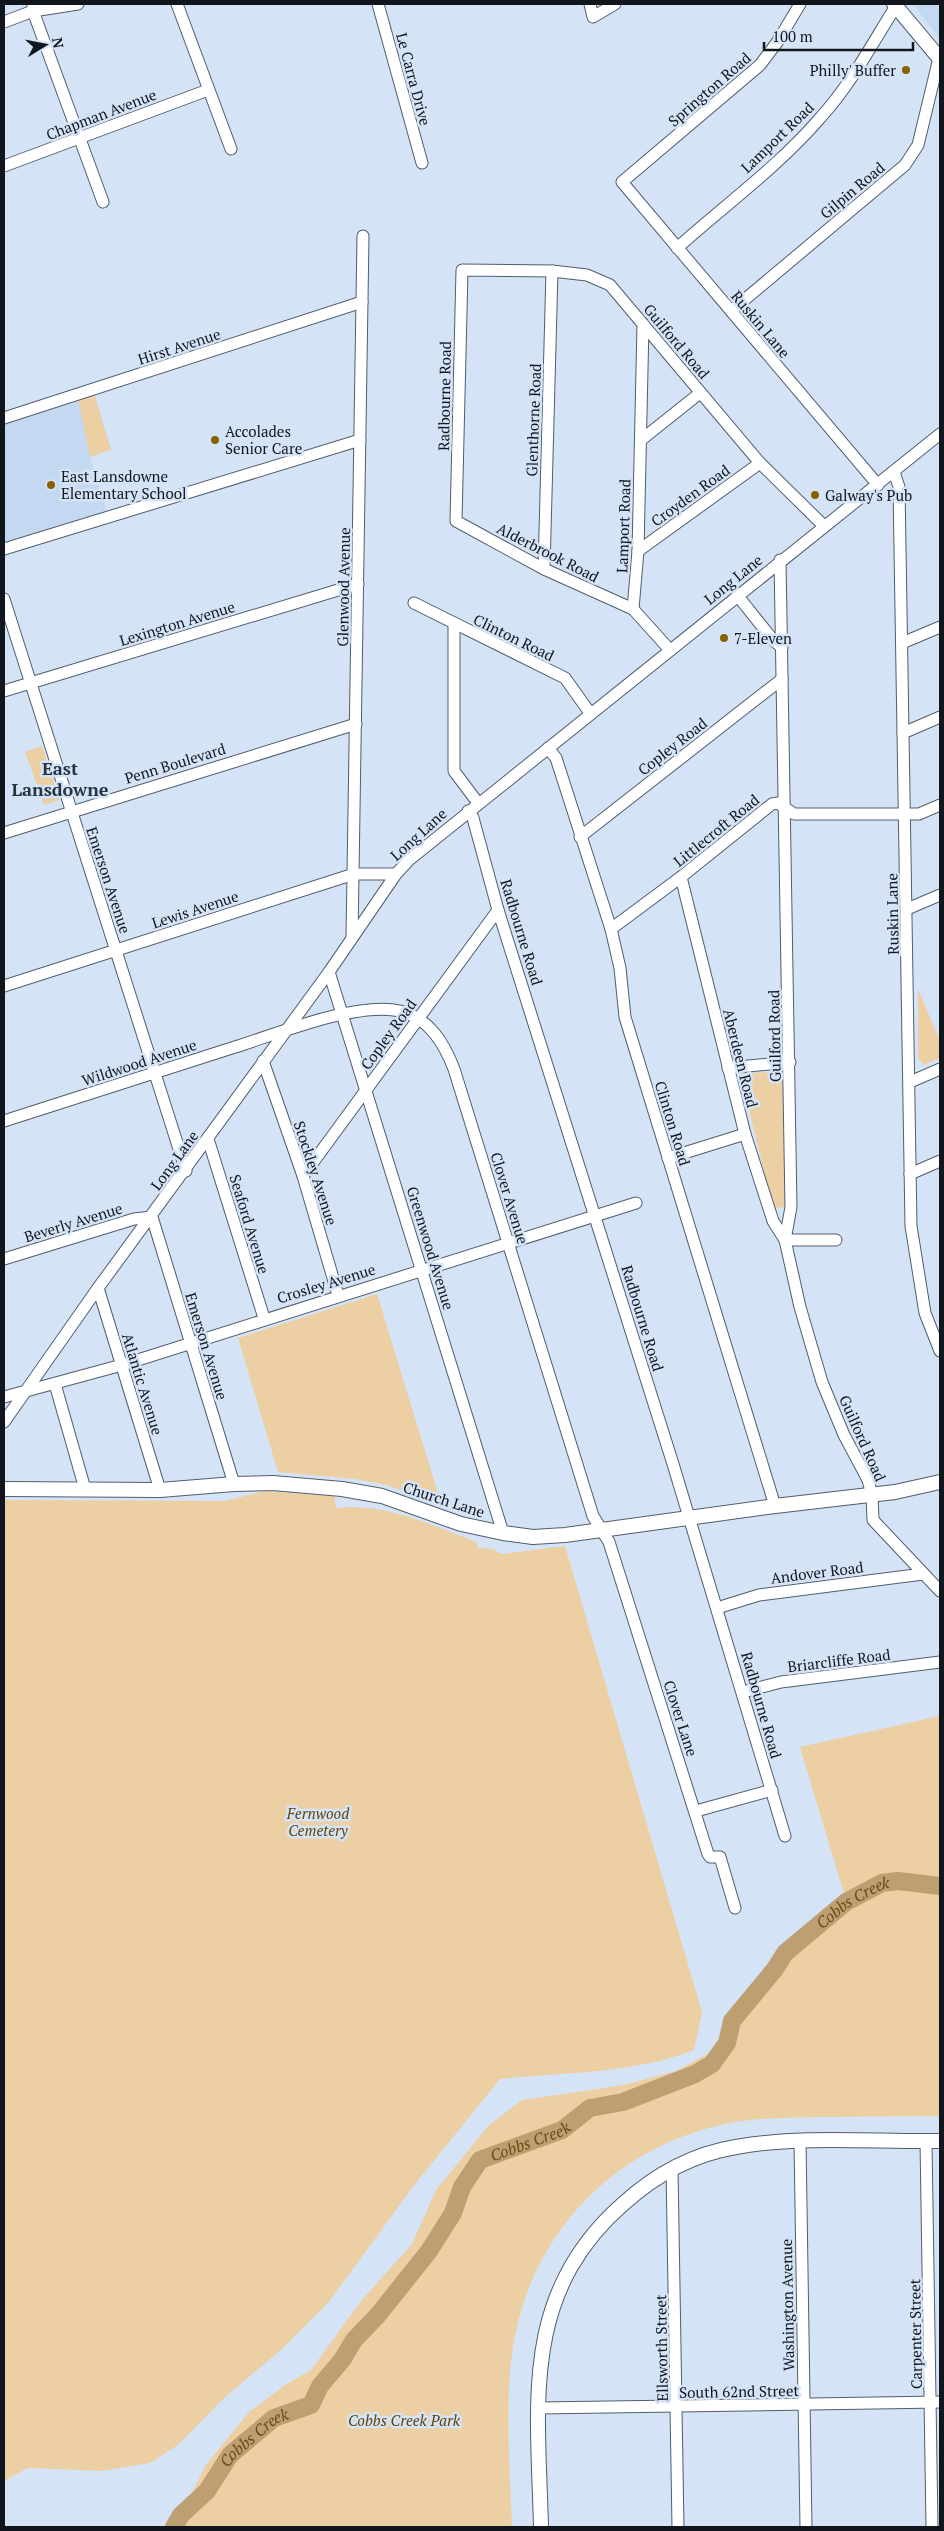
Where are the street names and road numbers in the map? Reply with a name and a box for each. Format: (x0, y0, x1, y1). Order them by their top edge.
street label: Le Carra Drive (392, 30, 436, 128)
street label: Springton Road (663, 48, 755, 130)
street label: Chapman Avenue (43, 84, 159, 144)
street label: Lamport Road (736, 97, 818, 177)
street label: Gilpin Road (816, 157, 888, 223)
street label: Ruskin Lane (727, 286, 795, 362)
street label: Guilford Road (640, 299, 714, 383)
street label: Hirst Avenue (135, 323, 223, 369)
street label: Radbourne Road (433, 341, 455, 451)
street label: Glenthorne Road (521, 363, 545, 477)
street label: Croyden Road (647, 460, 733, 530)
street label: Lamport Road (611, 479, 635, 573)
street label: Alderbrook Road (494, 518, 602, 586)
street label: Glenwood Avenue (332, 527, 354, 647)
street label: Long Lane (700, 549, 766, 609)
street label: Lexington Avenue (117, 596, 237, 650)
street label: Clinton Road (470, 609, 558, 665)
street label: Copley Road (633, 713, 711, 779)
street label: Penn Boulevard (122, 738, 228, 788)
street label: Littlecroft Road (669, 789, 763, 871)
street label: Long Lane (386, 803, 450, 865)
street label: Emerson Avenue (82, 824, 136, 936)
street label: Ruskin Lane (881, 873, 903, 955)
street label: Radbourne Road (496, 877, 548, 987)
street label: Lewis Avenue (149, 886, 241, 932)
street label: Guilford Road (763, 990, 785, 1082)
street label: Copley Road (356, 995, 420, 1073)
street label: Aberdeen Road (719, 1006, 763, 1110)
street label: Wildwood Avenue (79, 1034, 199, 1090)
street label: Clinton Road (651, 1078, 695, 1168)
street label: Stockley Avenue (290, 1118, 342, 1228)
street label: Long Lane (146, 1126, 202, 1194)
street label: Clover Avenue (487, 1150, 533, 1246)
street label: Seaford Avenue (225, 1172, 275, 1276)
street label: Greenwood Avenue (403, 1184, 459, 1312)
street label: Beverly Avenue (21, 1198, 125, 1246)
street label: Crosley Avenue (274, 1259, 378, 1307)
street label: Radbourne Road (617, 1263, 669, 1373)
street label: Emerson Avenue (181, 1290, 233, 1402)
street label: Atlantic Avenue (118, 1331, 168, 1437)
street label: Guilford Road (835, 1392, 891, 1484)
street label: Church Lane (401, 1476, 487, 1522)
street label: Andover Road (769, 1556, 865, 1588)
street label: Briarcliffe Road (786, 1644, 892, 1676)
street label: Radbourne Road (737, 1649, 787, 1761)
street label: Clover Lane (659, 1677, 703, 1759)
street label: Washington Avenue (776, 2239, 798, 2371)
street label: Carpenter Street (904, 2278, 926, 2389)
street label: Ellsworth Street (650, 2294, 672, 2402)
street label: South 62nd Street (679, 2380, 800, 2402)

